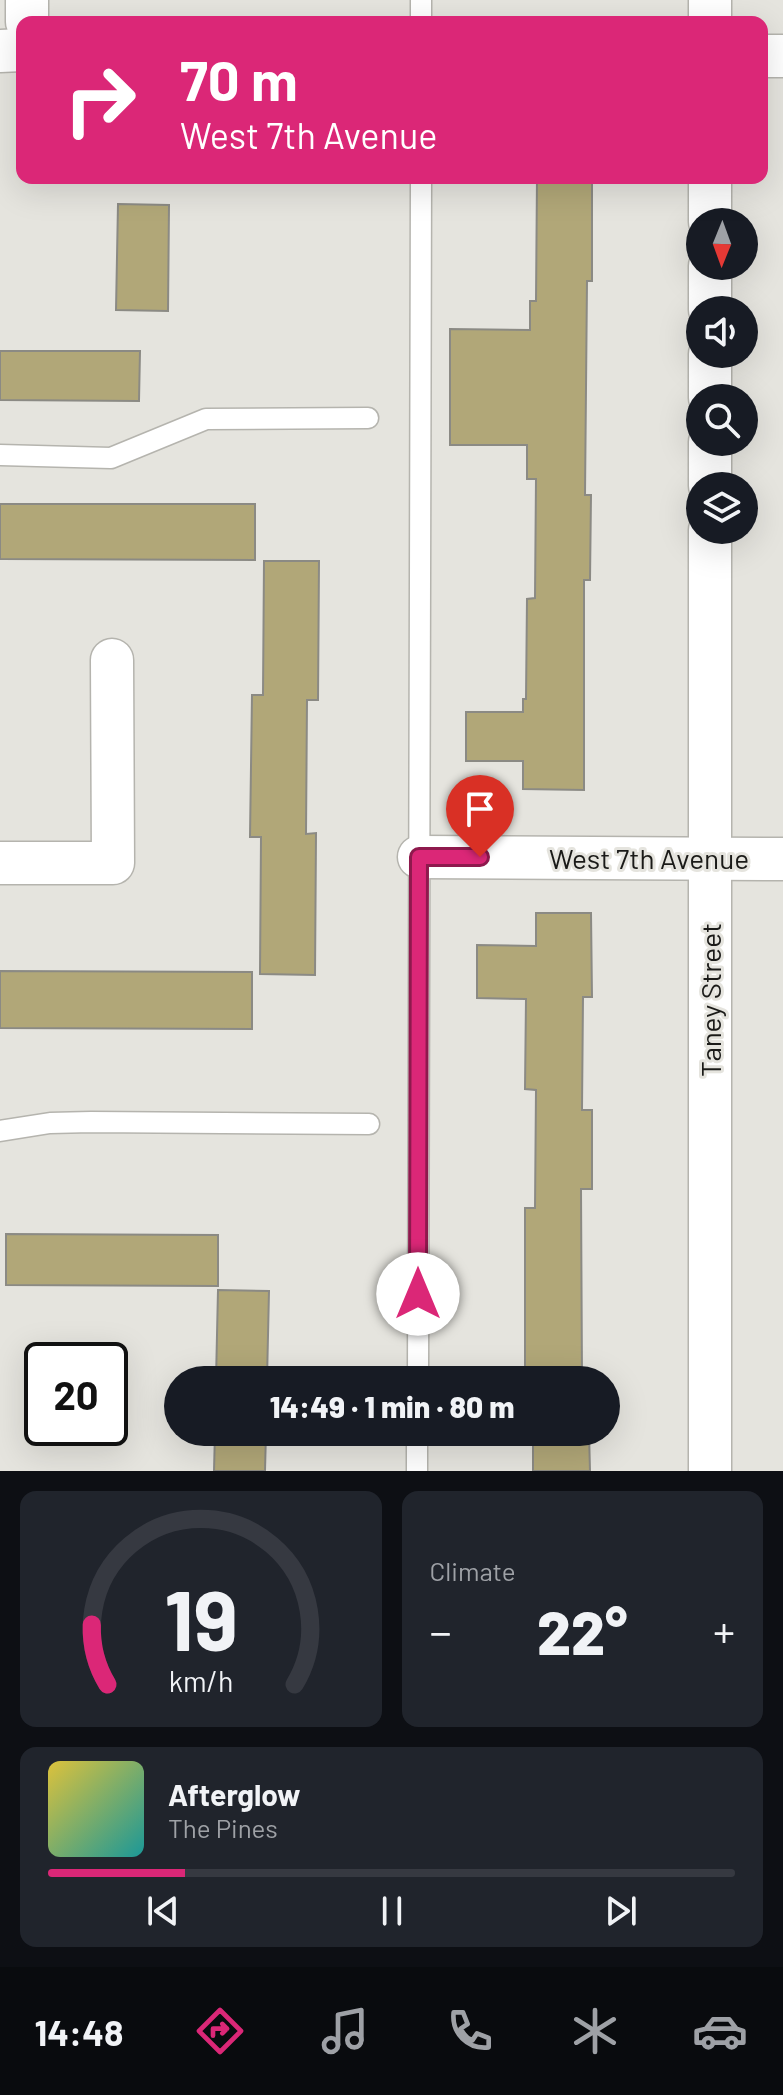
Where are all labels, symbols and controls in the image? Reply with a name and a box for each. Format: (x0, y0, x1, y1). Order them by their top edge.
text: 70 m (180, 45, 298, 112)
icon: right (48, 48, 152, 152)
text: West 7th Avenue (180, 113, 437, 156)
north arrow (686, 208, 758, 280)
map controls (686, 208, 758, 544)
button: sound (686, 296, 758, 368)
button: search (686, 384, 758, 456)
button: layers (686, 472, 758, 544)
pin (446, 775, 514, 857)
icon: arrive (458, 787, 502, 831)
street label: West 7th Avenue (549, 841, 749, 875)
street label: Taney Street (693, 923, 727, 1077)
position arrow (376, 1252, 460, 1336)
speed limit sign: 20 (24, 1342, 128, 1446)
text: 14:49 · 1 min · 80 m (270, 1388, 514, 1424)
text: Climate (430, 1555, 516, 1586)
text: 19 (164, 1568, 238, 1668)
text: 22° (537, 1595, 628, 1667)
text: − (430, 1604, 452, 1657)
text: + (713, 1604, 735, 1657)
text: km/h (168, 1663, 233, 1698)
text: Afterglow (168, 1776, 301, 1812)
text: The Pines (168, 1812, 278, 1843)
icon: previous (141, 1889, 185, 1933)
icon: pause (370, 1889, 414, 1933)
icon: next (599, 1889, 643, 1933)
icon: directions (192, 2003, 248, 2059)
icon: music (317, 2003, 373, 2059)
icon: phone (442, 2003, 498, 2059)
icon: climate (567, 2003, 623, 2059)
icon: car (692, 2003, 748, 2059)
text: 14:48 (35, 2010, 123, 2053)

